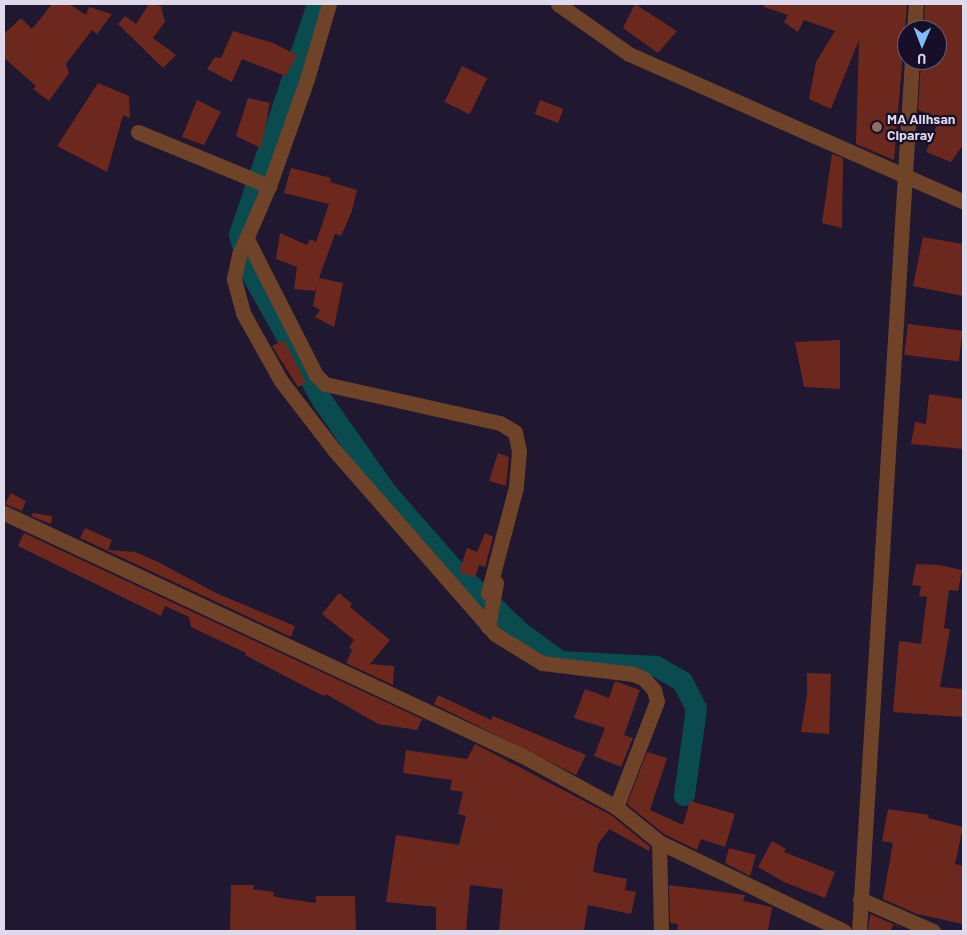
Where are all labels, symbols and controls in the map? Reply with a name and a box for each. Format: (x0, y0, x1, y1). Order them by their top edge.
north arrow (897, 20, 947, 70)
text: U (917, 51, 926, 68)
place label: MA AlIhsan Ciparay (887, 111, 955, 144)
marker: MA AlIhsan Ciparay (871, 121, 883, 133)

